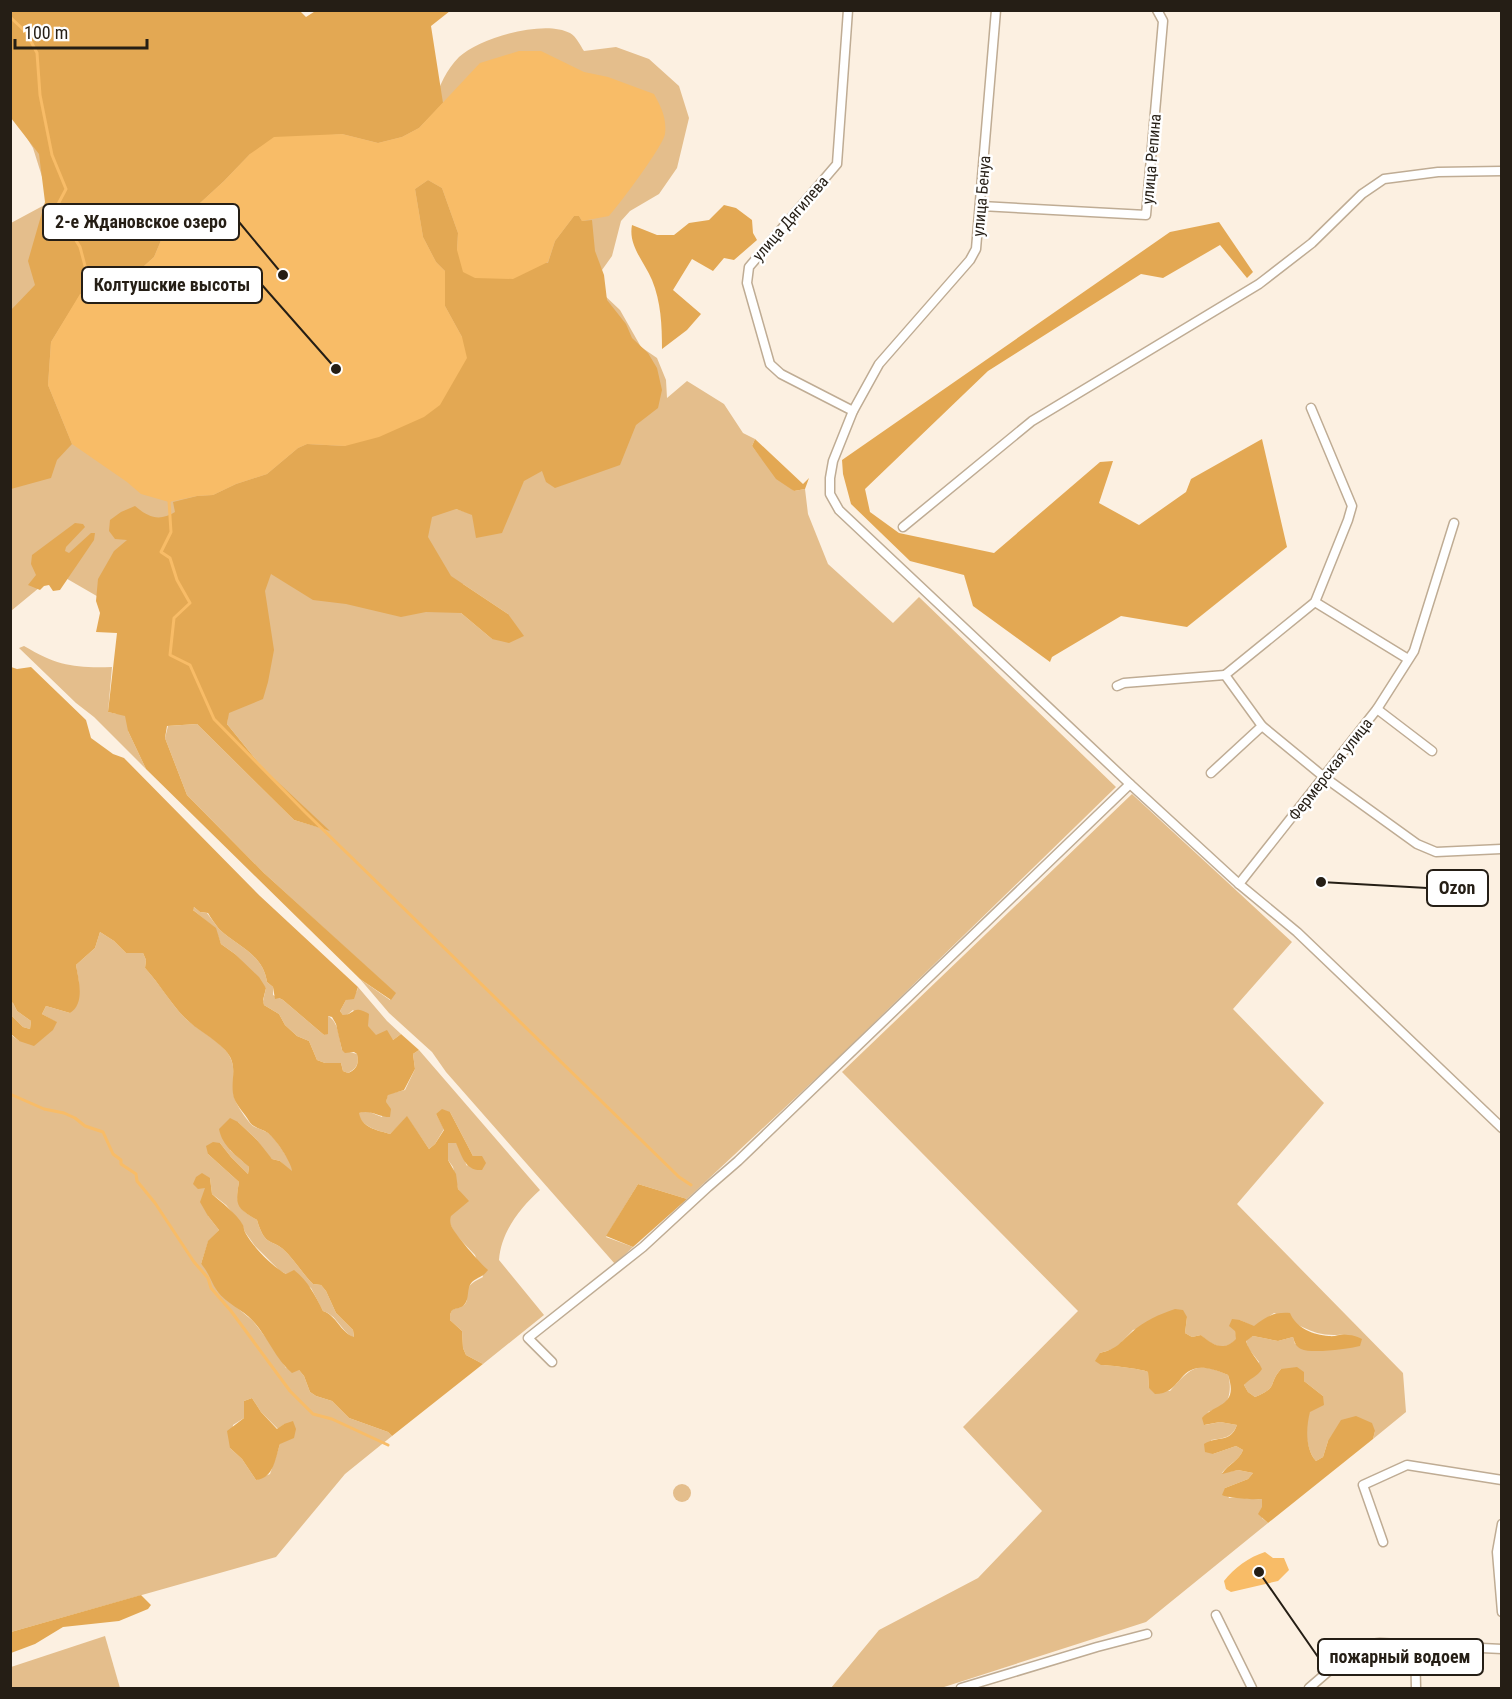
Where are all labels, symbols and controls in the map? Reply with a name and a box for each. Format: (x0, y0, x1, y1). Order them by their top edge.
scale bar (15, 12, 147, 50)
text: 100 m (24, 22, 68, 43)
street label: улица Репина (1138, 113, 1165, 205)
street label: улица Бенуа (969, 155, 994, 237)
street label: улица Дягилева (748, 172, 832, 265)
callout: 2-е Ждановское озеро (43, 204, 239, 240)
text: 2-е Ждановское озеро (55, 211, 227, 232)
callout: Колтушские высоты (82, 267, 262, 303)
text: Колтушские высоты (94, 274, 250, 295)
street label: Фермерская улица (1284, 714, 1376, 824)
callout: Ozon (1427, 870, 1488, 906)
text: Ozon (1439, 877, 1475, 898)
callout: пожарный водоем (1318, 1639, 1483, 1675)
text: пожарный водоем (1330, 1646, 1470, 1667)

